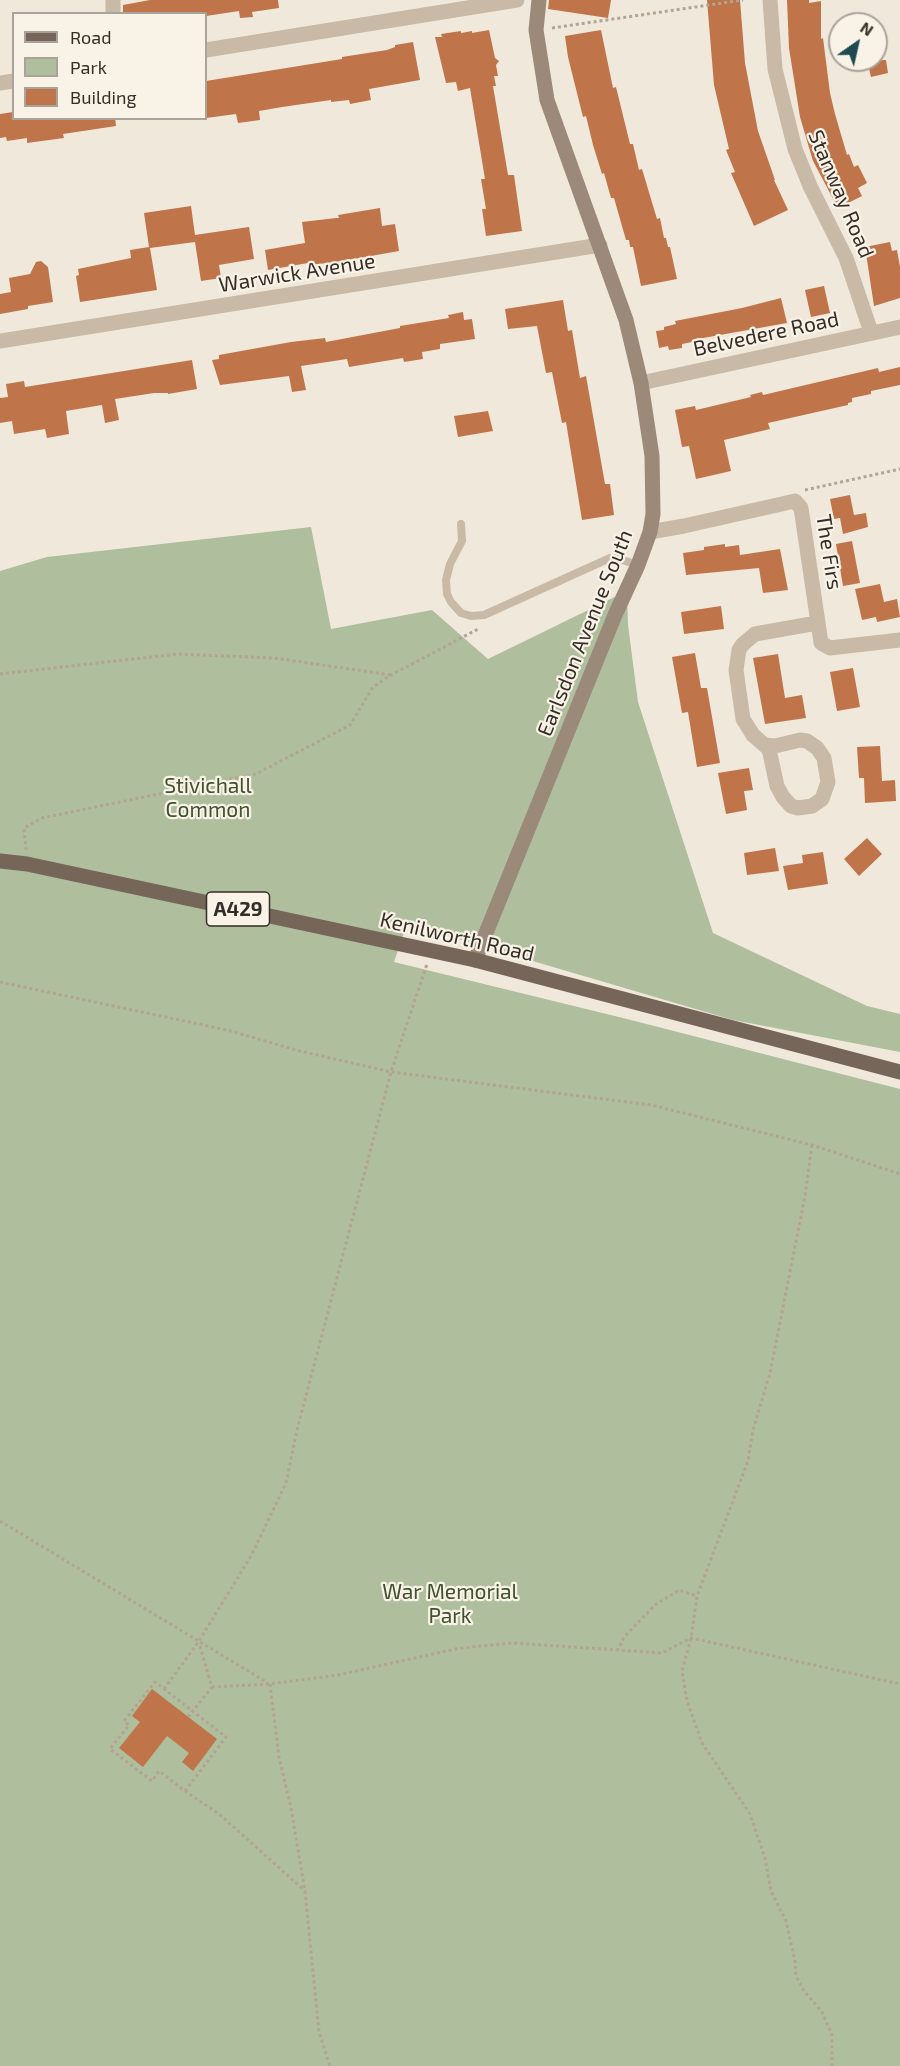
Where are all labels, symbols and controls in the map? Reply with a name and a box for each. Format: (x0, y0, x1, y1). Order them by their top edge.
legend (12, 12, 207, 120)
north arrow (828, 12, 888, 72)
text: N (857, 17, 877, 39)
text: Road (70, 26, 111, 48)
text: Park (70, 56, 107, 78)
text: Building (70, 86, 137, 108)
street label: Stanway Road (803, 126, 879, 262)
street label: Warwick Avenue (217, 248, 377, 298)
street label: Belvedere Road (691, 306, 841, 362)
street label: The Firs (811, 513, 847, 591)
street label: Earlsdon Avenue South (532, 526, 638, 740)
park label: Stivichall Common (164, 773, 252, 823)
road number: A429 (206, 892, 270, 926)
street label: Kenilworth Road (377, 907, 537, 967)
park label: War Memorial Park (382, 1579, 518, 1629)

